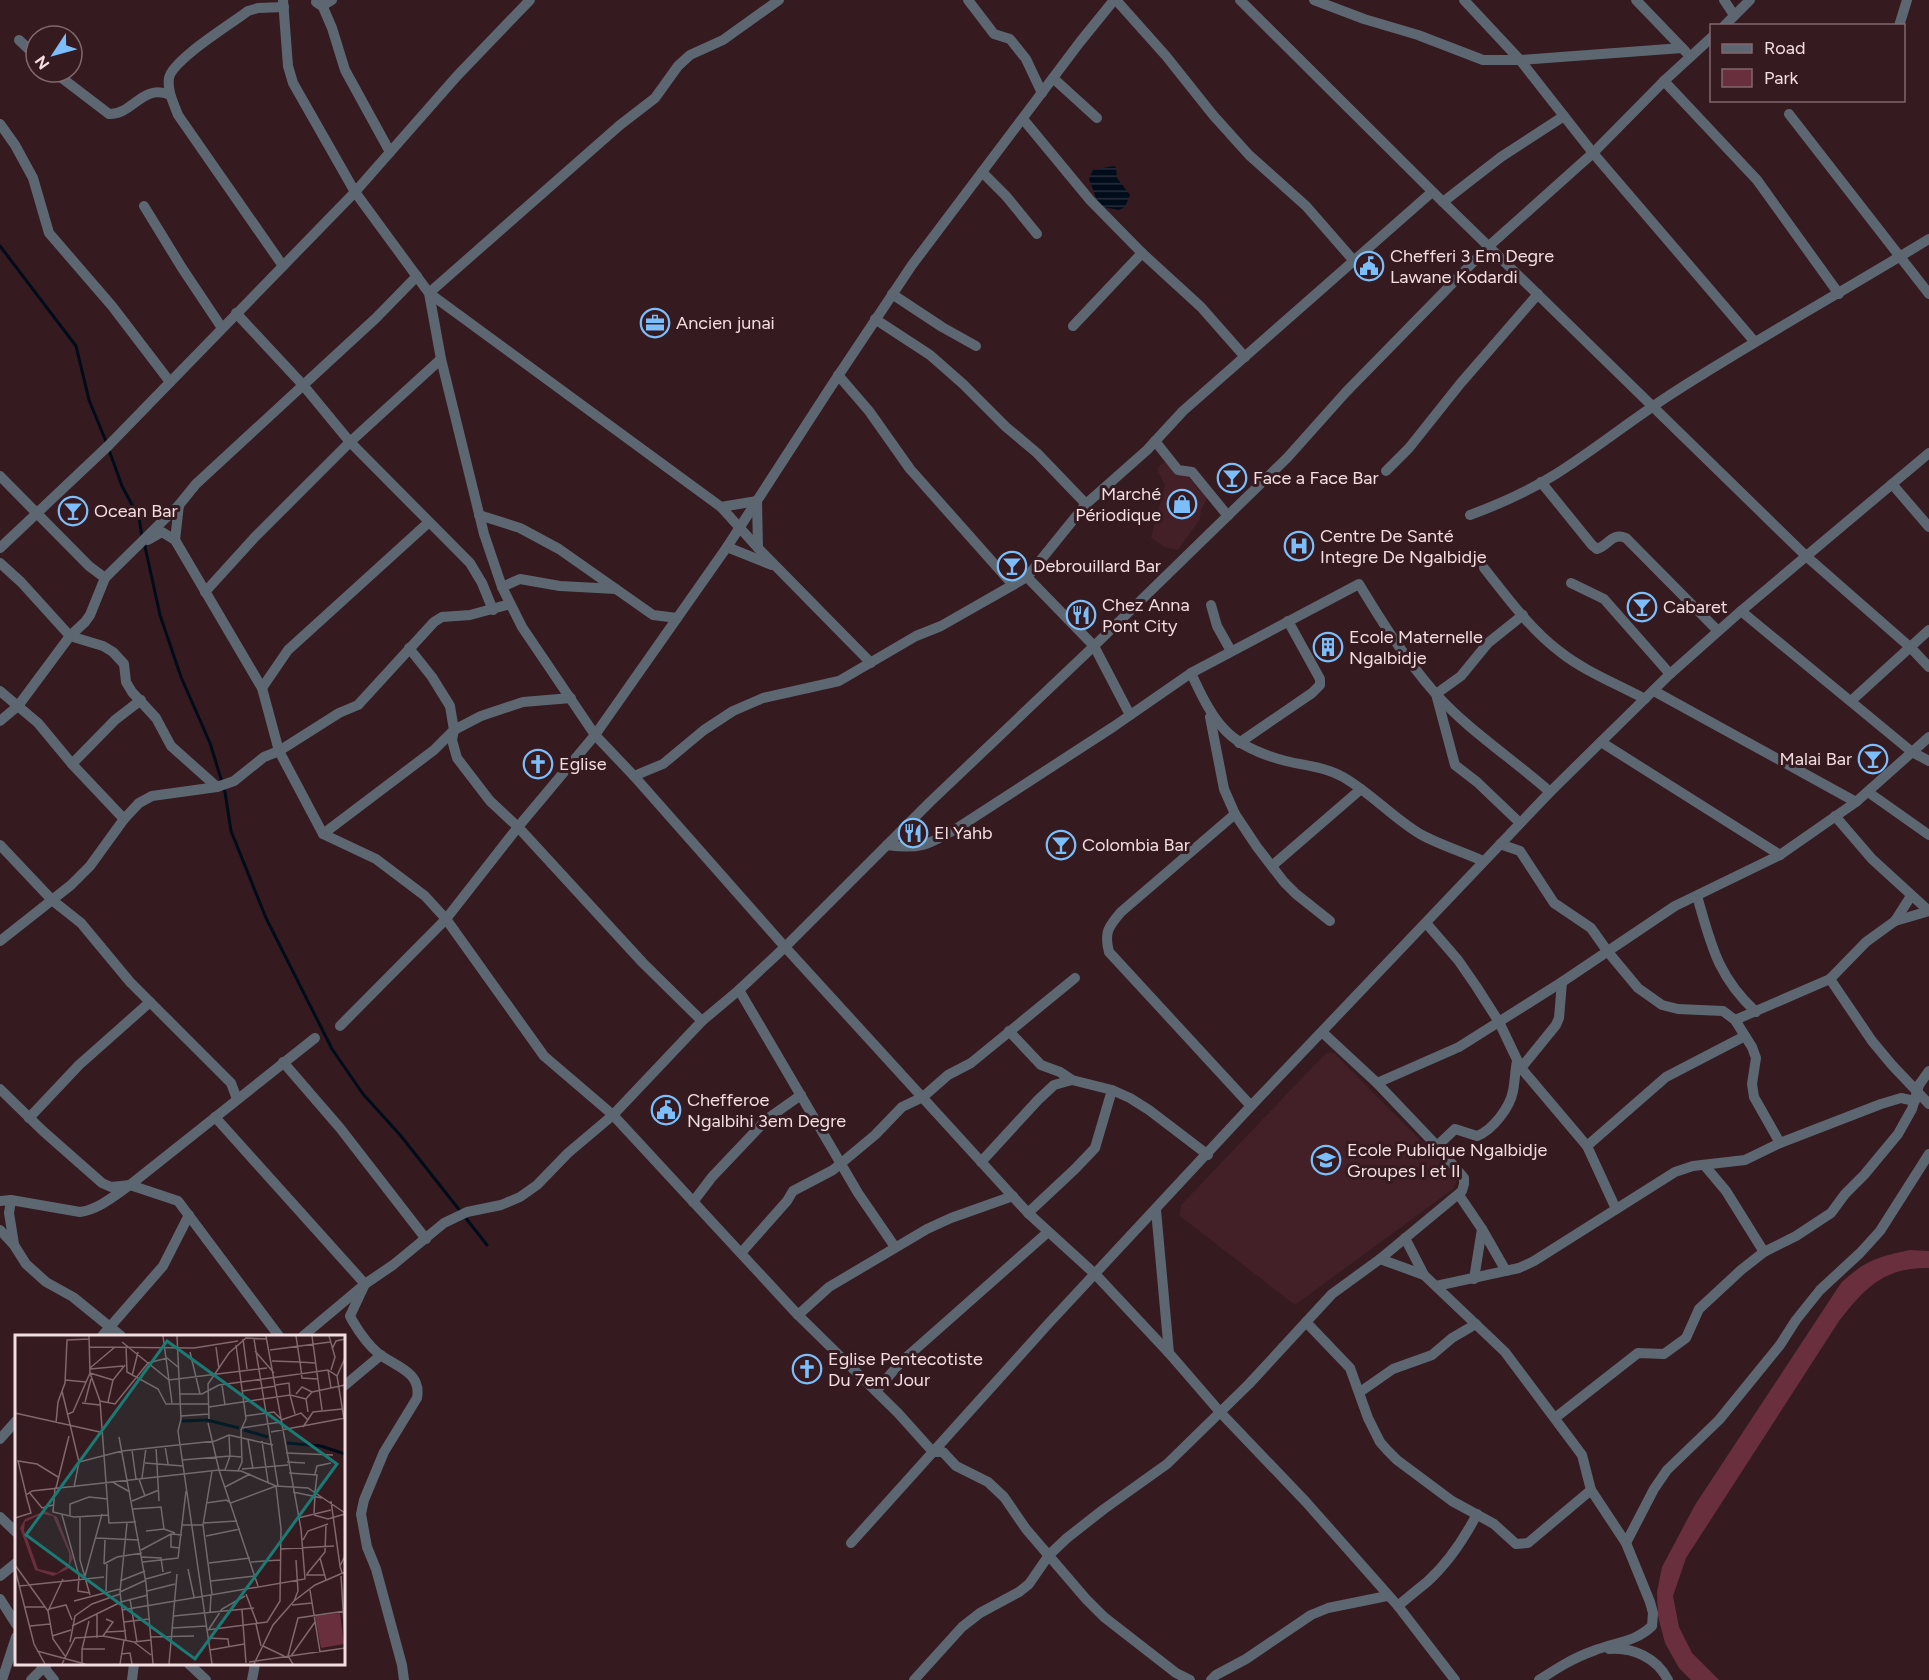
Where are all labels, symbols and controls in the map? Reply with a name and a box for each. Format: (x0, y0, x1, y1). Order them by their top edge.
north arrow (24, 24, 84, 84)
legend (1710, 24, 1905, 102)
text: Road (1764, 37, 1805, 59)
text: N (31, 52, 54, 73)
text: Park (1764, 67, 1799, 89)
place label: Chefferi 3 Em Degre Lawane Kodardi (1390, 245, 1554, 288)
public building icon: Chefferi 3 Em Degre Lawane Kodardi (1353, 250, 1385, 282)
office icon: Ancien junai (639, 307, 671, 339)
place label: Ancien junai (676, 312, 775, 334)
bar icon: Face a Face Bar (1216, 462, 1248, 494)
place label: Face a Face Bar (1253, 467, 1379, 489)
place label: Marché Périodique (1075, 483, 1161, 526)
shop icon: Marché Périodique (1166, 488, 1198, 520)
bar icon: Ocean Bar (57, 495, 89, 527)
place label: Ocean Bar (94, 500, 177, 522)
place label: Centre De Santé Integre De Ngalbidje (1320, 525, 1487, 568)
hospital icon: Centre De Santé Integre De Ngalbidje (1283, 530, 1315, 562)
bar icon: Debrouillard Bar (996, 550, 1028, 582)
place label: Debrouillard Bar (1033, 555, 1161, 577)
bar icon: Cabaret (1626, 591, 1658, 623)
place label: Chez Anna Pont City (1102, 594, 1190, 637)
place label: Cabaret (1663, 596, 1728, 618)
restaurant icon: Chez Anna Pont City (1065, 599, 1097, 631)
place label: Ecole Maternelle Ngalbidje (1349, 626, 1483, 669)
building icon: Ecole Maternelle Ngalbidje (1312, 631, 1344, 663)
bar icon: Malai Bar (1857, 743, 1889, 775)
church icon: Eglise (522, 748, 554, 780)
place label: Malai Bar (1780, 748, 1852, 770)
place label: Eglise (559, 753, 607, 775)
restaurant icon: El Yahb (897, 817, 929, 849)
place label: El Yahb (934, 822, 993, 844)
bar icon: Colombia Bar (1045, 829, 1077, 861)
place label: Colombia Bar (1082, 834, 1190, 856)
place label: Chefferoe Ngalbihi 3em Degre (687, 1089, 846, 1132)
public building icon: Chefferoe Ngalbihi 3em Degre (650, 1094, 682, 1126)
place label: Ecole Publique Ngalbidje Groupes I et II (1347, 1139, 1548, 1182)
school or university icon: Ecole Publique Ngalbidje Groupes I et II (1310, 1144, 1342, 1176)
inset map (15, 1335, 345, 1665)
place label: Eglise Pentecotiste Du 7em Jour (828, 1348, 983, 1391)
church icon: Eglise Pentecotiste Du 7em Jour (791, 1353, 823, 1385)

